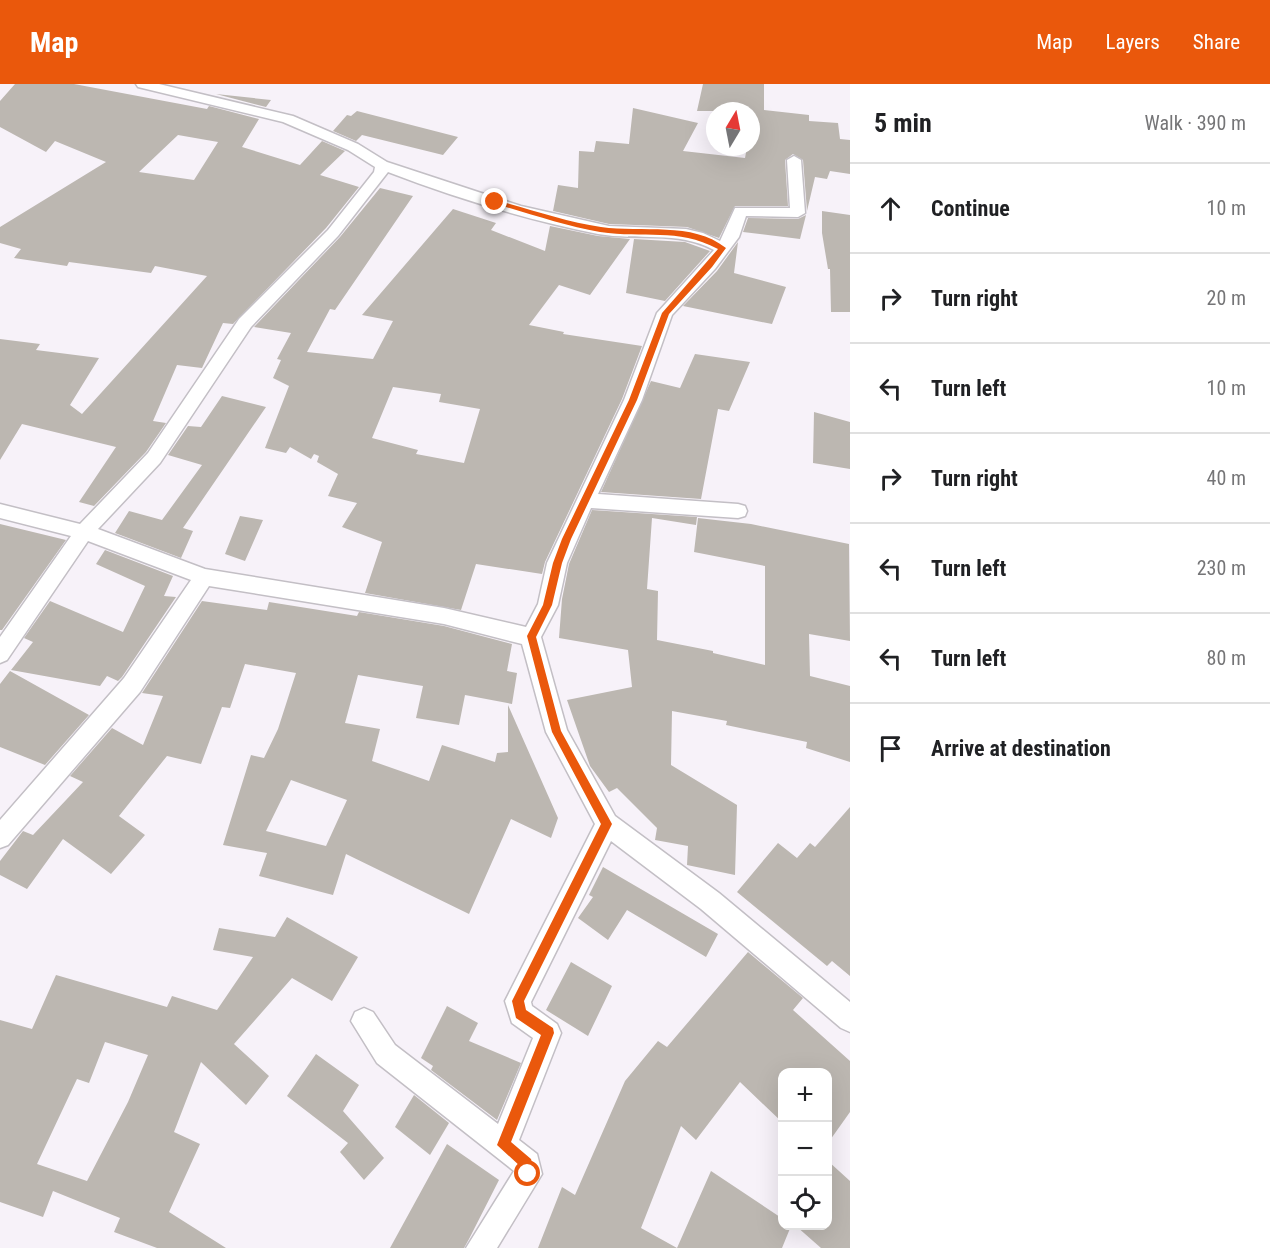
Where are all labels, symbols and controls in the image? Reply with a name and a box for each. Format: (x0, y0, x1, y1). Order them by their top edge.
text: Map (30, 26, 78, 59)
text: Map (1036, 30, 1073, 54)
text: Layers (1106, 30, 1160, 54)
text: Share (1193, 30, 1240, 54)
north arrow (706, 102, 760, 156)
text: 5 min (874, 108, 932, 138)
text: Walk · 390 m (1145, 111, 1246, 135)
route end (481, 188, 507, 214)
icon: ahead (874, 192, 907, 225)
text: Continue (931, 196, 1010, 221)
text: 10 m (1207, 196, 1246, 220)
icon: right (874, 282, 907, 315)
text: Turn right (931, 286, 1018, 311)
text: 20 m (1207, 286, 1246, 310)
icon: left (874, 372, 907, 405)
text: Turn left (931, 376, 1006, 401)
text: 10 m (1207, 376, 1246, 400)
icon: right (874, 462, 907, 495)
text: Turn right (931, 466, 1018, 491)
text: 40 m (1207, 466, 1246, 490)
icon: left (874, 552, 907, 585)
text: Turn left (931, 556, 1006, 581)
text: 230 m (1197, 556, 1246, 580)
icon: left (874, 642, 907, 675)
text: Turn left (931, 646, 1006, 671)
text: 80 m (1207, 646, 1246, 670)
icon: arrive (874, 732, 907, 765)
text: Arrive at destination (931, 736, 1111, 761)
map controls (778, 1068, 832, 1230)
button: + (778, 1068, 832, 1122)
button: − (778, 1122, 832, 1176)
route start (514, 1160, 540, 1186)
button: locate (778, 1176, 832, 1230)

